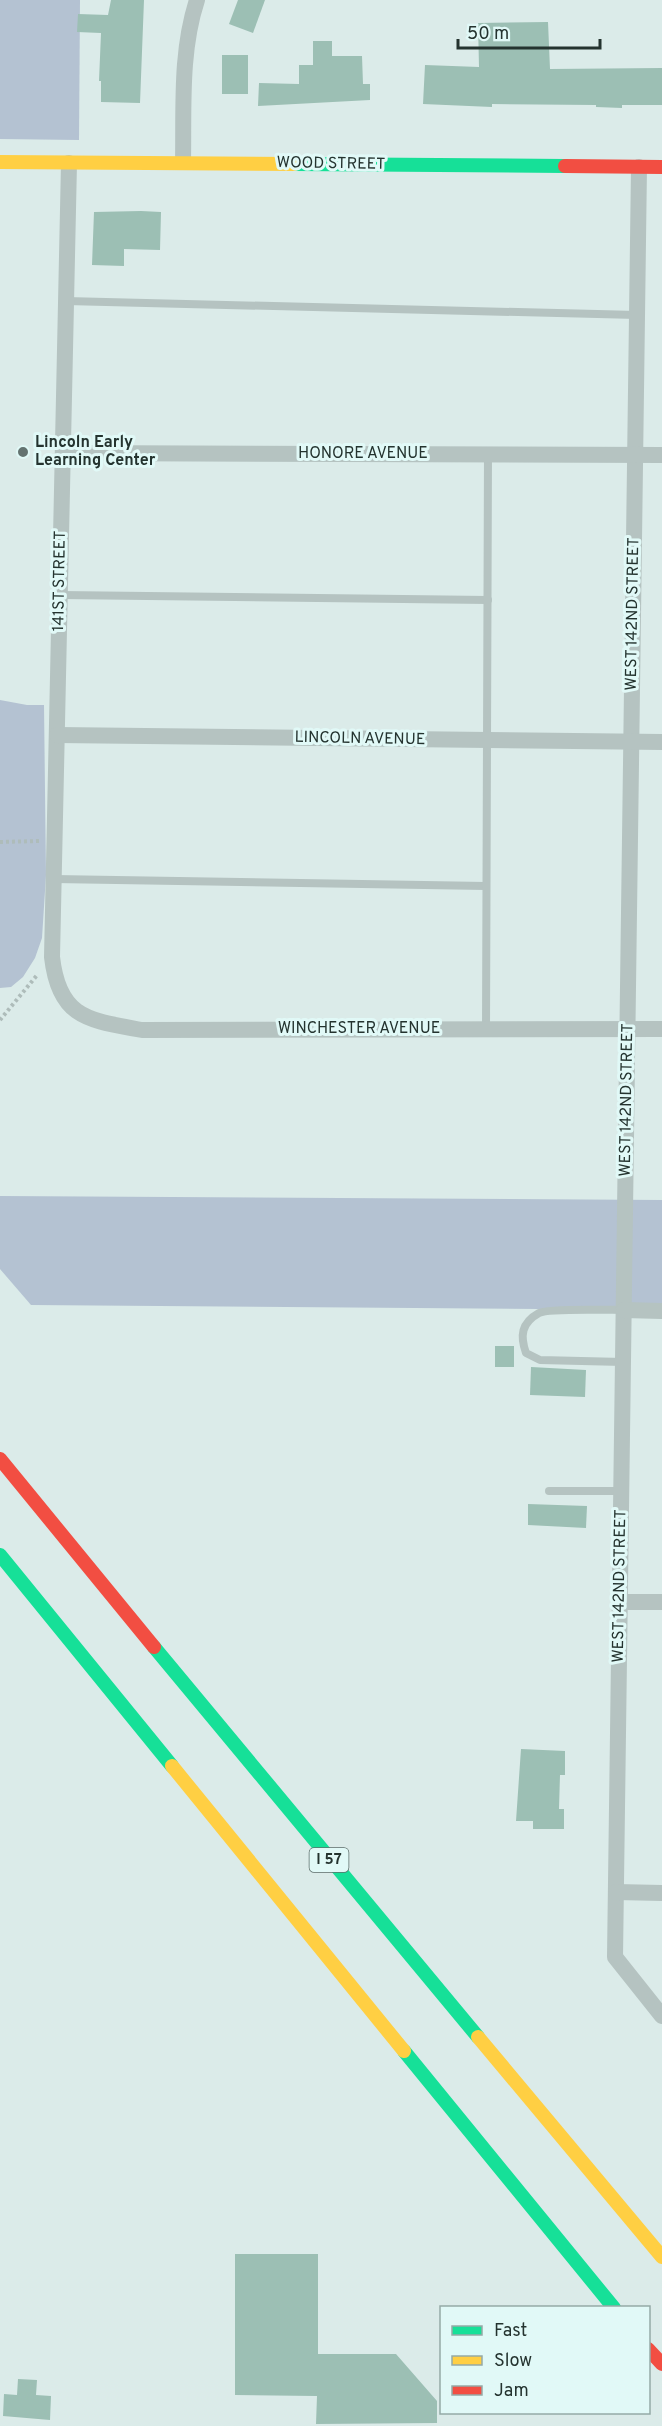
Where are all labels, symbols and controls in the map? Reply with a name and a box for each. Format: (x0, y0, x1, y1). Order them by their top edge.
scale bar (458, 12, 600, 50)
text: 50 m (467, 23, 509, 46)
street label: WOOD STREET (276, 153, 386, 175)
place label: Lincoln Early Learning Center (35, 433, 156, 471)
street label: HONORE AVENUE (298, 444, 428, 464)
marker: Lincoln Early Learning Center (16, 445, 30, 459)
street label: 141ST STREET (49, 530, 71, 632)
street label: WEST 142ND STREET (622, 537, 644, 691)
street label: LINCOLN AVENUE (294, 728, 426, 750)
street label: WINCHESTER AVENUE (278, 1019, 440, 1039)
street label: WEST 142ND STREET (616, 1023, 638, 1177)
street label: WEST 142ND STREET (609, 1509, 631, 1663)
road number: I 57 (310, 1848, 348, 1872)
legend (440, 2306, 650, 2414)
text: Fast (494, 2320, 527, 2343)
text: Slow (494, 2350, 532, 2373)
text: Jam (494, 2380, 529, 2403)

